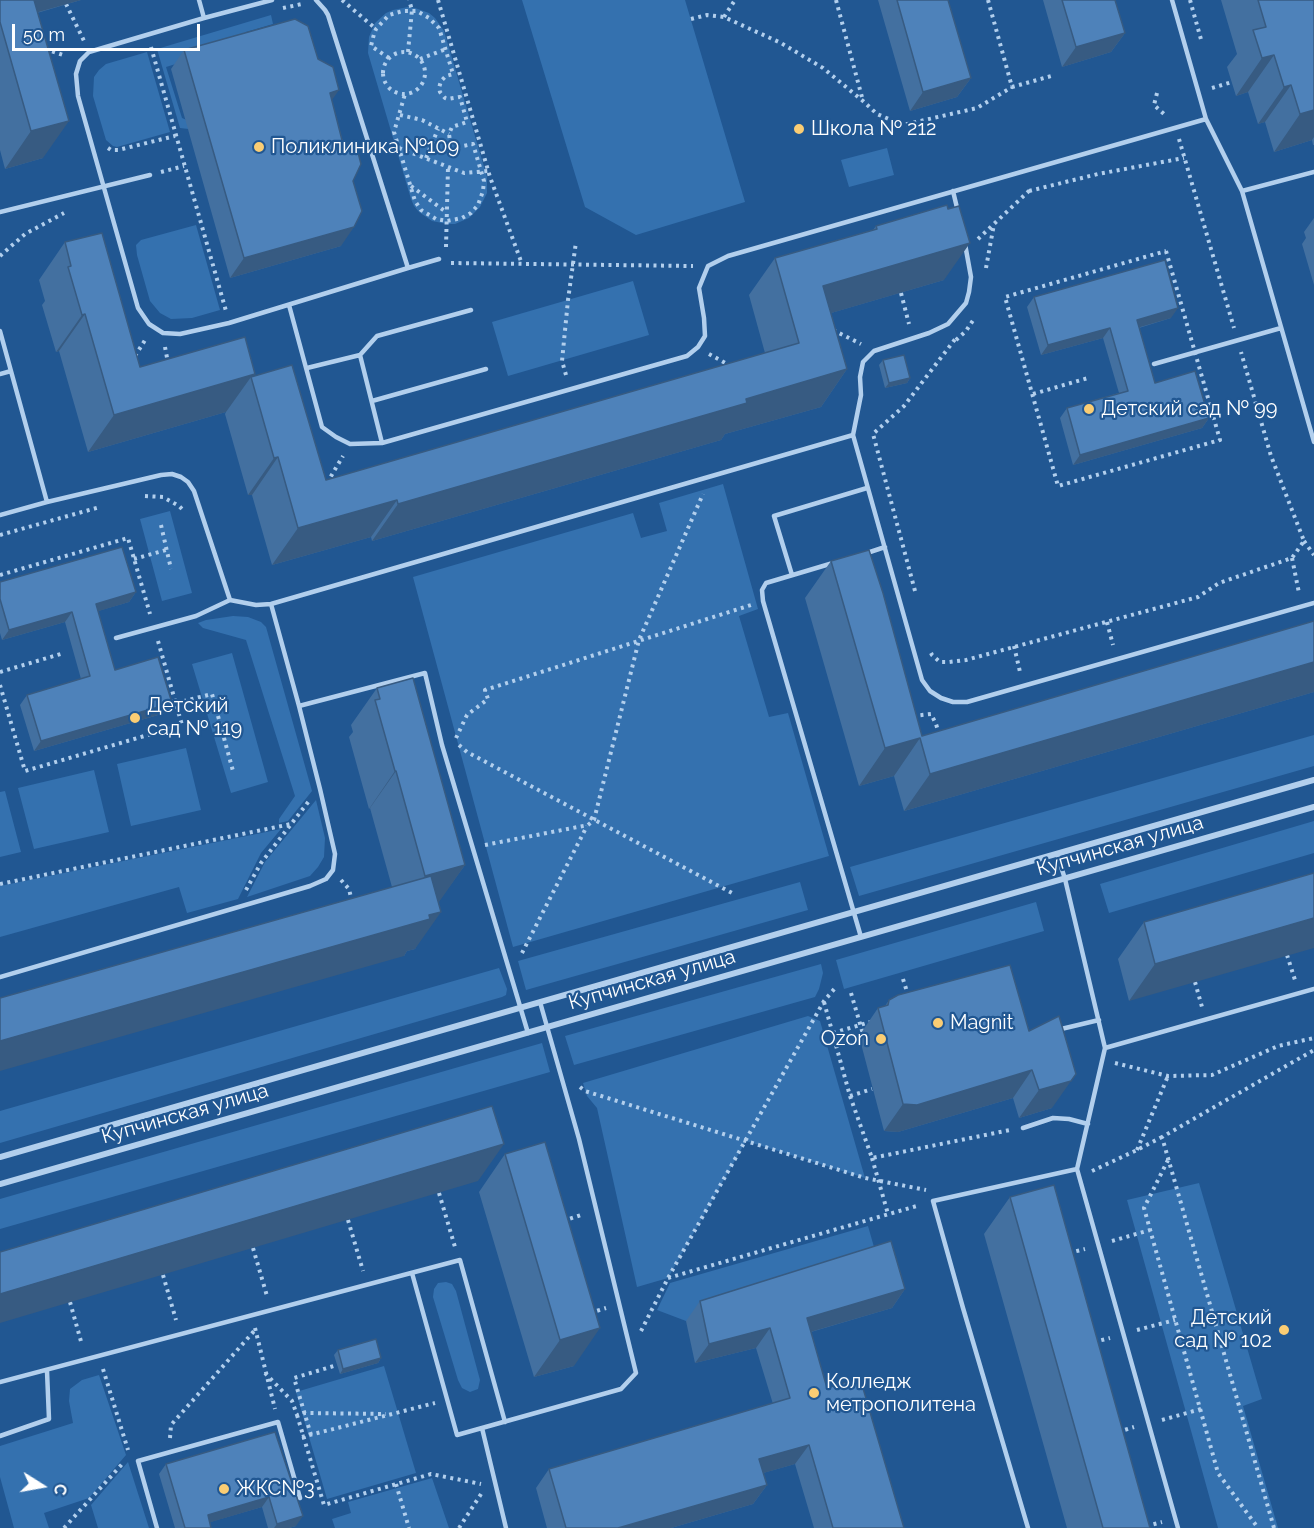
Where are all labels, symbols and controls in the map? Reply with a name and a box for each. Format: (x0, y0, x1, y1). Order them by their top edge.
scale bar (15, 12, 202, 50)
text: 50 m (23, 24, 65, 45)
place label: Школа № 212 (811, 117, 936, 141)
marker: Школа № 212 (792, 122, 806, 136)
place label: Поликлиника №109 (271, 135, 459, 159)
marker: Поликлиника №109 (252, 140, 266, 154)
place label: Детский сад № 99 (1101, 397, 1277, 421)
marker: Детский сад № 99 (1082, 402, 1096, 416)
place label: Детский сад № 119 (147, 694, 242, 741)
marker: Детский сад № 119 (128, 711, 142, 725)
street label: Купчинская улица (1034, 811, 1206, 881)
street label: Купчинская улица (566, 945, 738, 1015)
place label: Magnit (950, 1011, 1013, 1035)
marker: Magnit (931, 1016, 945, 1030)
place label: Ozon (821, 1027, 869, 1051)
marker: Ozon (874, 1032, 888, 1046)
street label: Купчинская улица (99, 1079, 271, 1149)
place label: Детский сад № 102 (1174, 1306, 1272, 1353)
marker: Детский сад № 102 (1277, 1323, 1291, 1337)
place label: Колледж метрополитена (826, 1370, 976, 1417)
marker: Колледж метрополитена (807, 1386, 821, 1400)
north arrow (12, 1456, 72, 1516)
place label: ЖКС№3 (236, 1477, 315, 1501)
text: С (50, 1482, 71, 1497)
marker: ЖКС№3 (217, 1482, 231, 1496)

